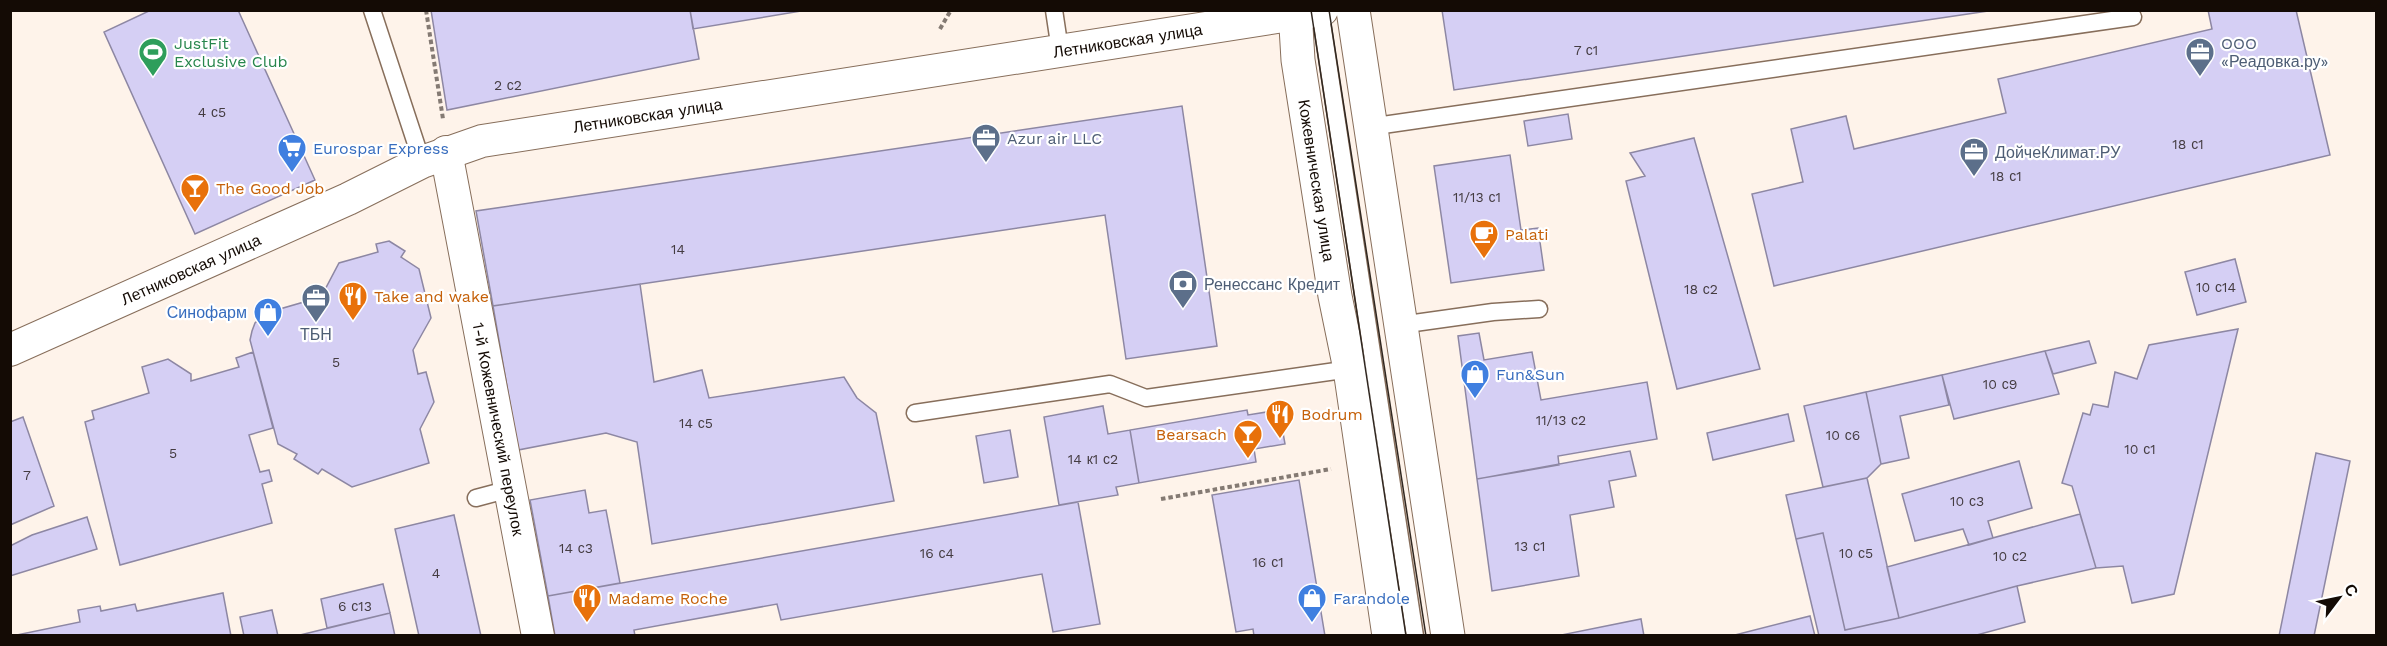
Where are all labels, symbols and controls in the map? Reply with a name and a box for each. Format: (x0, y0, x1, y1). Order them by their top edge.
street label: Летниковская улица (1052, 20, 1204, 62)
place label: JustFit Exclusive Club (174, 34, 288, 71)
place label: OOO «Реадовка.ру» (2221, 34, 2329, 71)
sports icon: JustFit Exclusive Club (137, 36, 169, 78)
office icon: OOO «Реадовка.ру» (2184, 36, 2216, 78)
house number: 7 с1 (1574, 42, 1598, 58)
house number: 2 с2 (494, 77, 522, 93)
street label: Летниковская улица (572, 95, 724, 137)
street label: Кожевническая улица (1294, 98, 1338, 263)
house number: 4 с5 (198, 104, 226, 120)
office icon: Azur air LLC (970, 122, 1002, 164)
place label: Azur air LLC (1007, 129, 1102, 148)
supermarket icon: Eurospar Express (276, 132, 308, 174)
office icon: ДойчеКлимат.РУ (1958, 136, 1990, 178)
house number: 18 с1 (2172, 136, 2204, 152)
place label: Eurospar Express (313, 139, 449, 158)
place label: ДойчеКлимат.РУ (1995, 143, 2121, 162)
house number: 18 с1 (1990, 168, 2022, 184)
bar icon: The Good Job (179, 172, 211, 214)
place label: The Good Job (216, 179, 324, 198)
house number: 11/13 с1 (1453, 189, 1501, 205)
cafe icon: Palati (1468, 218, 1500, 260)
place label: Palati (1505, 225, 1548, 244)
street label: Летниковская улица (118, 230, 264, 309)
house number: 14 (671, 241, 685, 257)
bank icon: Ренессанс Кредит (1167, 268, 1199, 310)
place label: Ренессанс Кредит (1204, 275, 1341, 294)
house number: 10 с14 (2196, 279, 2236, 295)
restaurant icon: Take and wake (337, 280, 369, 322)
house number: 18 с2 (1684, 281, 1718, 297)
office icon: ТБН (300, 282, 332, 324)
place label: Take and wake (374, 287, 489, 306)
shop icon: Синофарм (252, 296, 284, 338)
place label: Синофарм (167, 303, 247, 322)
street label: 1-й Кожевнический переулок (469, 321, 528, 538)
place label: ТБН (300, 325, 332, 344)
house number: 5 (332, 354, 340, 370)
shop icon: Fun&Sun (1459, 358, 1491, 400)
place label: Fun&Sun (1496, 365, 1565, 384)
house number: 10 с9 (1983, 376, 2017, 392)
restaurant icon: Bodrum (1264, 398, 1296, 440)
place label: Bodrum (1301, 405, 1363, 424)
house number: 11/13 с2 (1536, 412, 1586, 428)
house number: 14 с5 (679, 415, 713, 431)
bar icon: Bearsach (1232, 418, 1264, 460)
place label: Bearsach (1156, 425, 1227, 444)
house number: 10 с6 (1826, 427, 1860, 443)
house number: 10 с1 (2124, 441, 2156, 457)
house number: 5 (169, 445, 177, 461)
house number: 14 к1 с2 (1068, 451, 1118, 467)
house number: 7 (23, 467, 31, 483)
house number: 10 с3 (1950, 493, 1984, 509)
house number: 13 с1 (1515, 538, 1545, 554)
house number: 14 с3 (559, 540, 593, 556)
house number: 16 с4 (920, 545, 954, 561)
house number: 10 с5 (1839, 545, 1873, 561)
house number: 10 с2 (1993, 548, 2027, 564)
house number: 16 с1 (1252, 554, 1284, 570)
house number: 4 (432, 565, 440, 581)
north arrow (2309, 568, 2369, 628)
text: С (2340, 580, 2363, 601)
restaurant icon: Madame Roche (571, 582, 603, 624)
shop icon: Farandole (1296, 582, 1328, 624)
place label: Madame Roche (608, 589, 728, 608)
place label: Farandole (1333, 589, 1410, 608)
house number: 6 с13 (338, 598, 372, 614)

